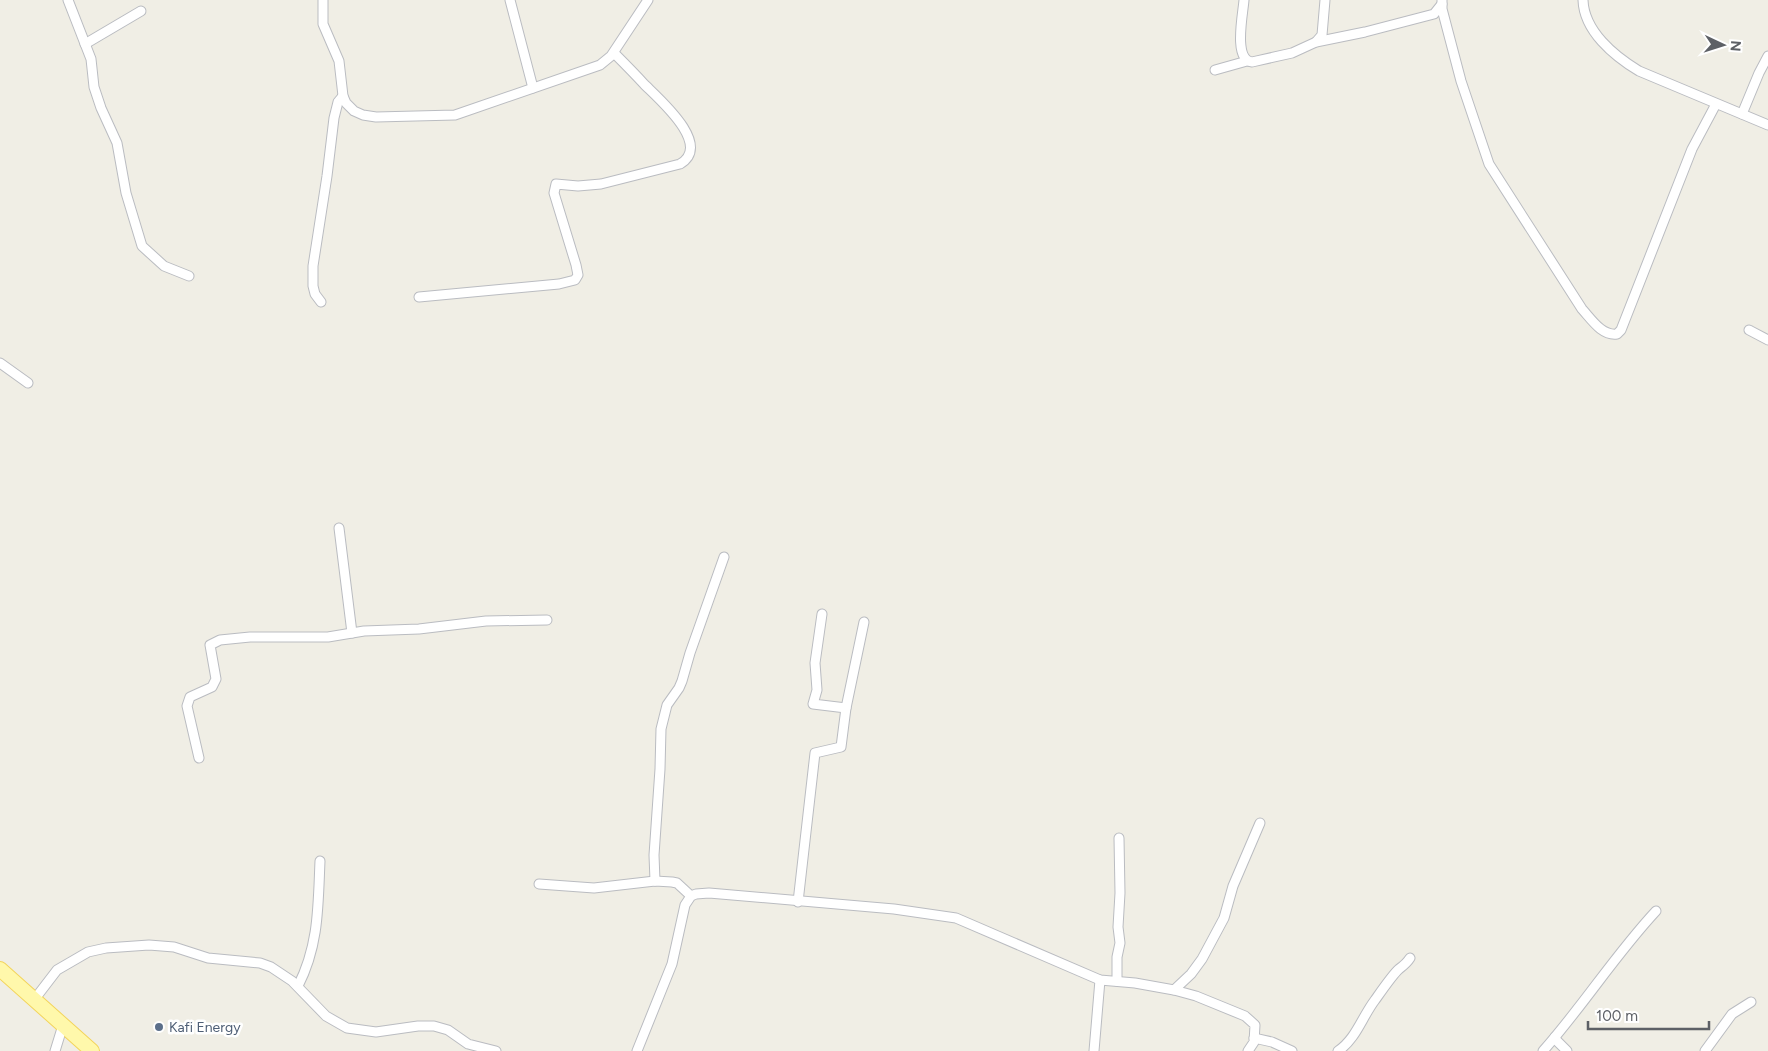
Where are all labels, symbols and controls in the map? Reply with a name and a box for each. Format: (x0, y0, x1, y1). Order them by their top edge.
north arrow (1698, 20, 1748, 70)
text: N (1727, 40, 1744, 52)
scale bar (1588, 998, 1709, 1030)
text: 100 m (1596, 1007, 1638, 1025)
place label: Kafi Energy (169, 1019, 241, 1036)
marker: Kafi Energy (153, 1021, 165, 1033)

